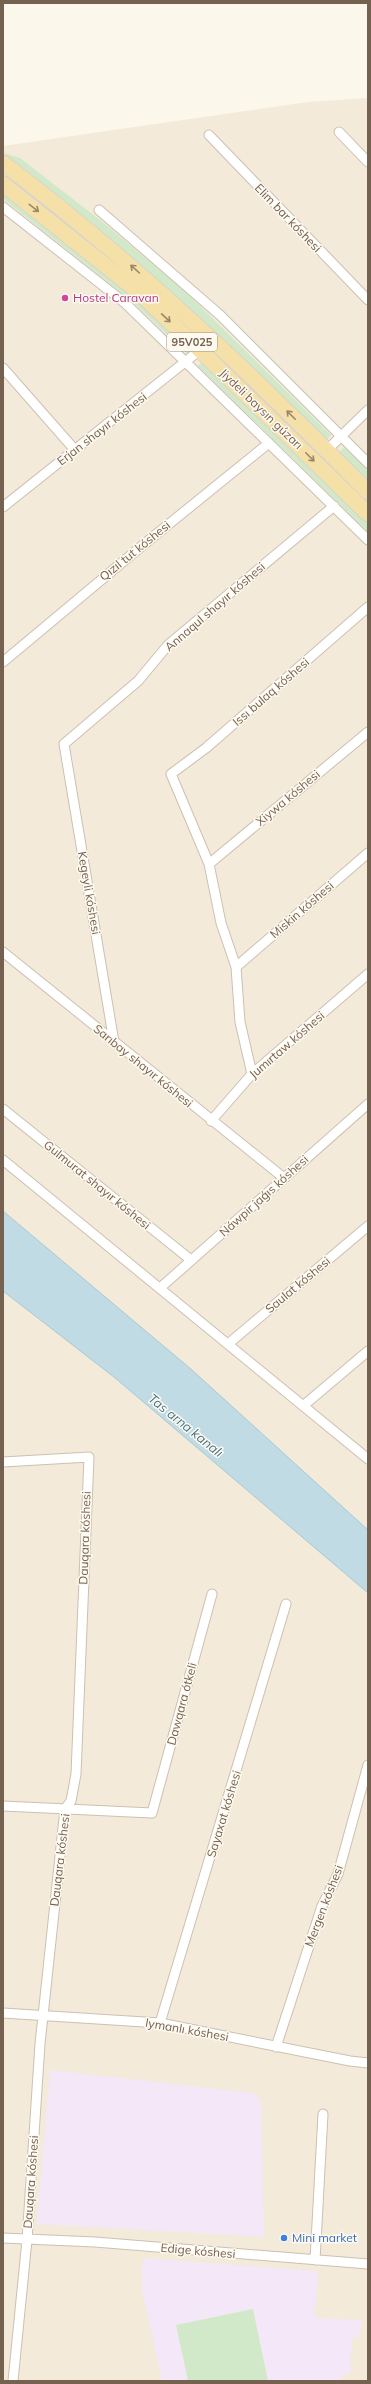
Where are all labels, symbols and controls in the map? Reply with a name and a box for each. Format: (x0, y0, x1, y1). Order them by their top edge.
street label: Elim bar kóshesi (252, 180, 325, 255)
one-way arrow (28, 203, 39, 212)
one-way arrow (130, 264, 140, 273)
place label: Hostel Caravan (73, 290, 159, 305)
marker: Hostel Caravan (60, 293, 70, 303)
one-way arrow (160, 313, 170, 322)
road number: 95V025 (167, 333, 217, 351)
street label: Jiydeli baysın gúzarı (217, 365, 306, 452)
street label: Erjan shayır kóshesi (54, 389, 150, 468)
one-way arrow (286, 410, 296, 420)
one-way arrow (305, 452, 315, 462)
street label: Qızıl tut kóshesi (96, 517, 173, 584)
street label: Annaqul shayır kóshesi (161, 559, 268, 654)
street label: Issı bulaq kóshesi (229, 654, 312, 729)
street label: Xiywa kóshesi (253, 766, 323, 829)
street label: Kegeyli kóshesi (75, 850, 104, 936)
street label: Miskin kóshesi (267, 878, 337, 941)
street label: Jumırtaw kóshesi (246, 1008, 328, 1081)
street label: Sarıbay shayır kóshesi (90, 1021, 196, 1110)
street label: Gulmurat shayır kóshesi (41, 1137, 154, 1232)
street label: Náwpir jaǵıs kóshesi (216, 1152, 311, 1240)
street label: Saulat kóshesi (262, 1253, 333, 1316)
water label: Tas arna kanalı (145, 1390, 227, 1460)
street label: Dauqara kóshesi (75, 1491, 94, 1585)
street label: Dawqara ótkeli (163, 1661, 200, 1747)
street label: Sayaxat kóshesi (203, 1768, 244, 1859)
street label: Dauqara kóshesi (46, 1813, 73, 1907)
street label: Mergen kóshesi (301, 1863, 346, 1949)
street label: Iymanlı kóshesi (144, 2015, 230, 2044)
street label: Dauqara kóshesi (20, 2135, 41, 2229)
place label: Mini market (292, 2230, 357, 2245)
marker: Mini market (279, 2233, 289, 2243)
street label: Edige kóshesi (160, 2240, 236, 2261)

